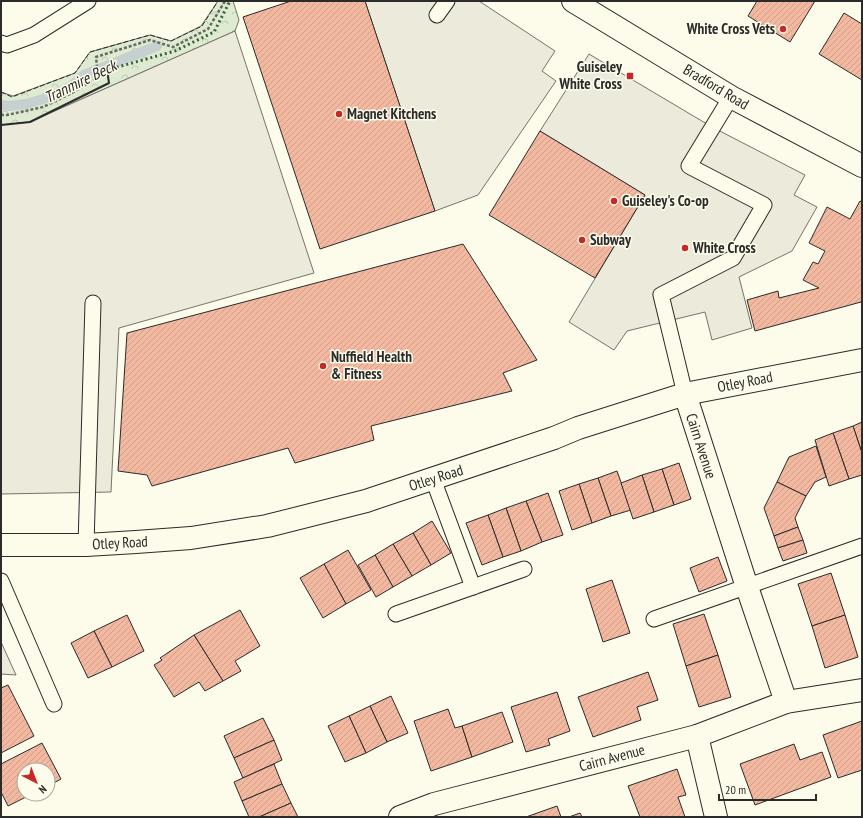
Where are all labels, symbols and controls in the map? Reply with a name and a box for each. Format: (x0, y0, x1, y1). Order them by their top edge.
place label: White Cross Vets (686, 19, 775, 38)
marker: White Cross Vets (778, 24, 788, 34)
water label: Tranmire Beck (41, 54, 121, 107)
place label: Guiseley White Cross (558, 57, 623, 93)
street label: Bradford Road (680, 60, 753, 114)
marker: Guiseley White Cross (625, 71, 635, 81)
place label: Magnet Kitchens (347, 104, 436, 123)
marker: Magnet Kitchens (334, 109, 344, 119)
place label: Guiseley's Co-op (622, 191, 709, 210)
marker: Guiseley's Co-op (609, 196, 619, 206)
place label: Subway (590, 230, 632, 249)
marker: Subway (577, 235, 587, 245)
place label: White Cross (692, 238, 756, 257)
marker: White Cross (680, 243, 690, 253)
place label: Nuffield Health & Fitness (331, 347, 412, 383)
marker: Nuffield Health & Fitness (318, 361, 328, 371)
street label: Otley Road (716, 367, 774, 396)
street label: Cairn Avenue (682, 411, 721, 481)
street label: Otley Road (406, 460, 465, 495)
street label: Otley Road (92, 532, 148, 553)
street label: Cairn Avenue (577, 740, 647, 775)
north arrow (16, 762, 56, 802)
scale bar (719, 776, 816, 802)
text: N (36, 782, 50, 797)
text: 20 m (725, 782, 746, 797)

